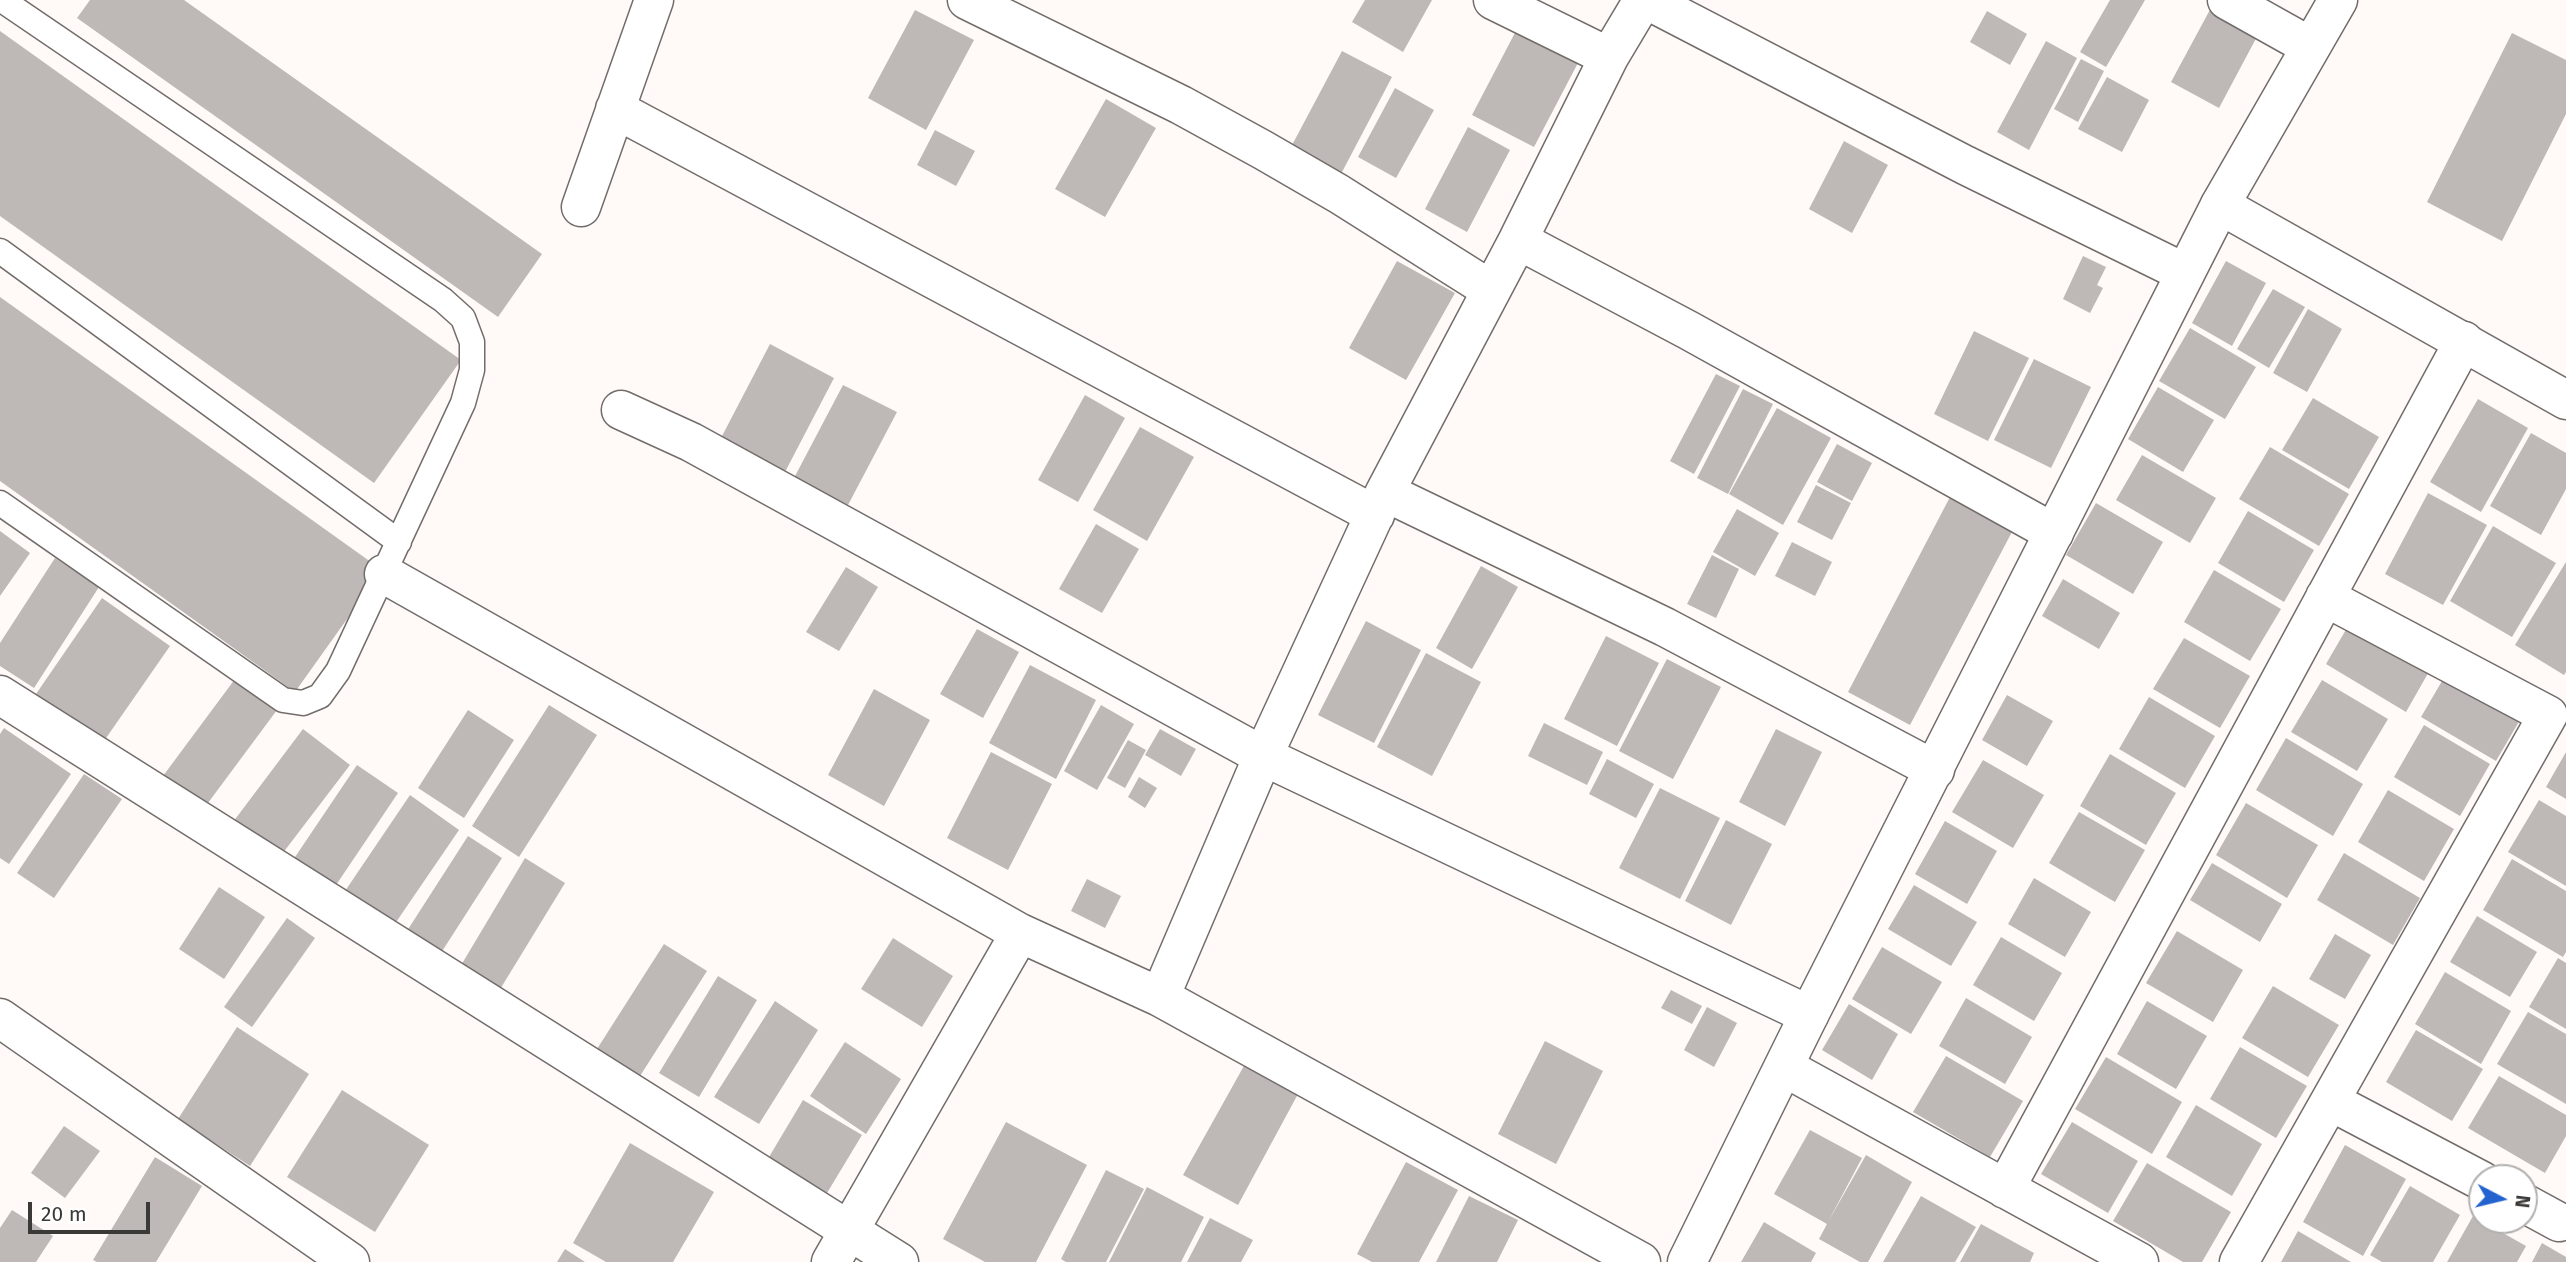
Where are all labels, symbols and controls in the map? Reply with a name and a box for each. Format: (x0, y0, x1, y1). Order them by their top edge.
north arrow (2468, 1164, 2538, 1234)
scale bar (32, 1188, 154, 1232)
text: N (2510, 1194, 2535, 1209)
text: 20 m (41, 1201, 87, 1227)

